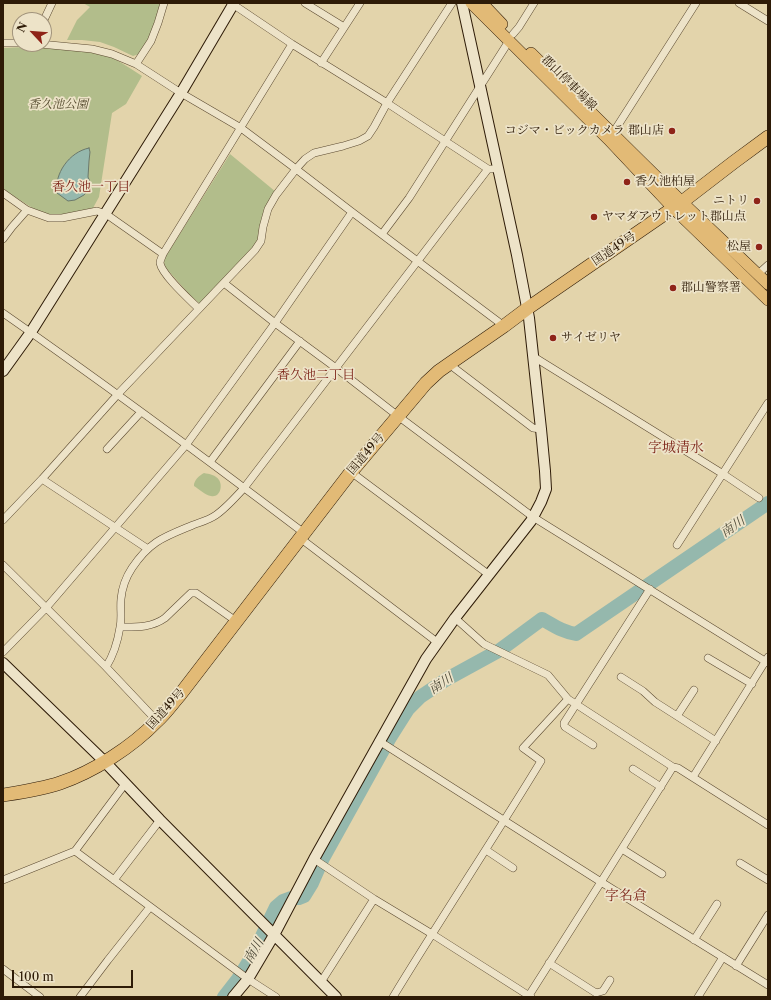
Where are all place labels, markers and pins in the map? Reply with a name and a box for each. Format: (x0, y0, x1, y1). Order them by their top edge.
place label: コジマ・ビックカメラ 郡山店 (505, 124, 664, 138)
marker: コジマ・ビックカメラ 郡山店 (667, 126, 677, 136)
place label: 香久池柏屋 (635, 175, 695, 189)
marker: 香久池柏屋 (622, 177, 632, 187)
place label: ニトリ (713, 194, 749, 208)
marker: ニトリ (752, 196, 762, 206)
place label: ヤマダアウトレット郡山点 (602, 210, 746, 224)
marker: ヤマダアウトレット郡山点 (589, 212, 599, 222)
place label: 松屋 (727, 240, 751, 254)
marker: 松屋 (754, 242, 764, 252)
place label: 郡山警察署 (681, 281, 741, 295)
marker: 郡山警察署 (668, 283, 678, 293)
place label: サイゼリヤ (561, 331, 621, 345)
marker: サイゼリヤ (548, 333, 558, 343)

